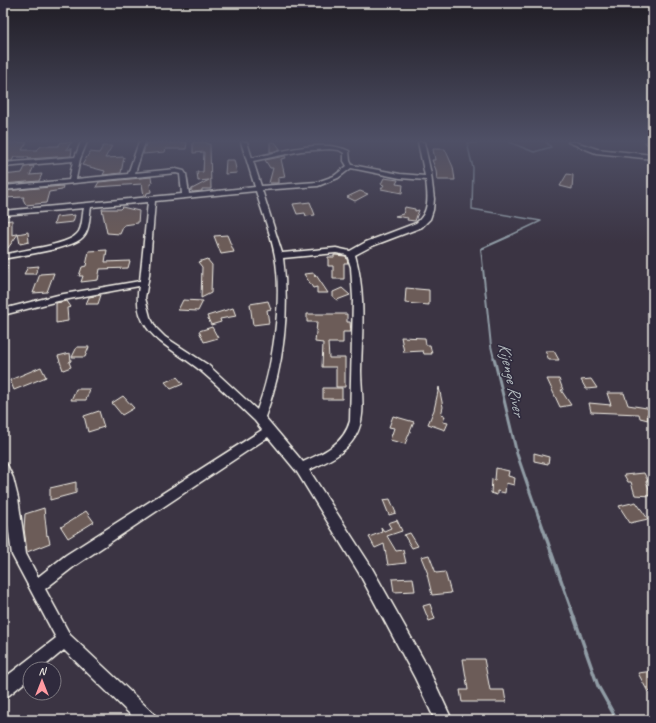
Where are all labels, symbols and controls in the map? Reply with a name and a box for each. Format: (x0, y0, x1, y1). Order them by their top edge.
water label: Kijenge River (494, 341, 530, 420)
north arrow (22, 661, 62, 701)
text: N (39, 664, 48, 678)

